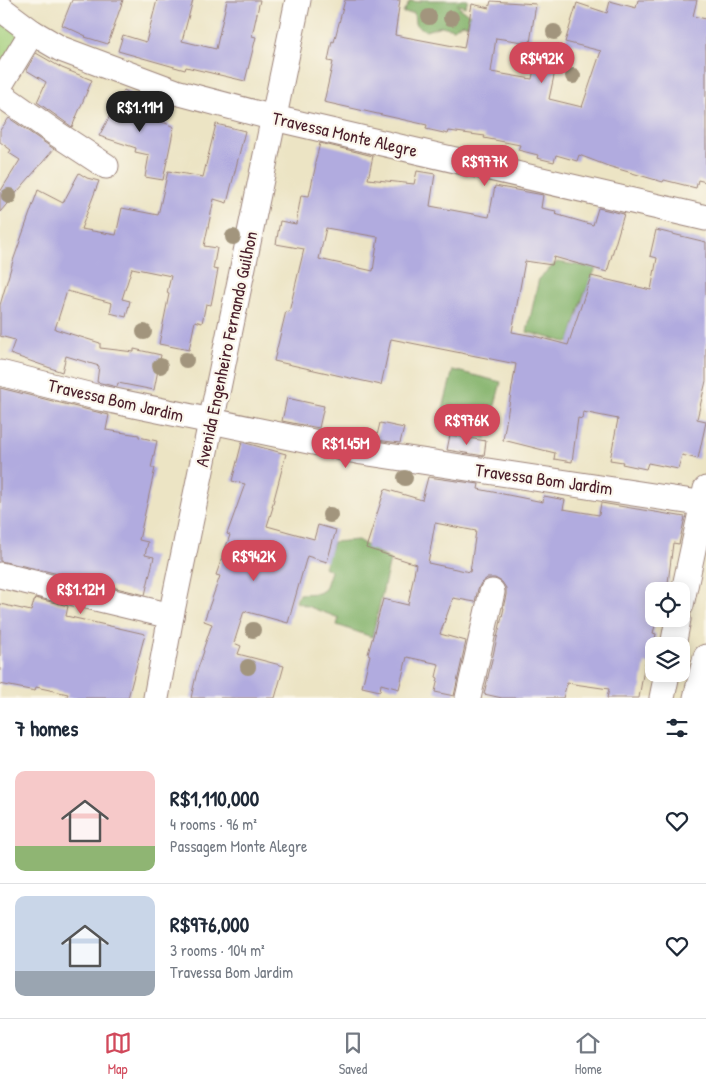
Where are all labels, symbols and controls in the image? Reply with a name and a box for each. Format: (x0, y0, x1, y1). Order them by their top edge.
pin: R$492K (501, 42, 583, 84)
text: R$492K (520, 47, 564, 69)
pin: R$1.11M (94, 90, 186, 133)
text: R$1.11M (117, 96, 163, 118)
street label: Travessa Monte Alegre (270, 105, 420, 163)
pin: R$977K (444, 144, 526, 187)
text: R$977K (462, 150, 508, 172)
street label: Avenida Engenheiro Fernando Guilhon (189, 229, 263, 469)
street label: Travessa Bom Jardim (46, 372, 186, 428)
pin: R$976K (426, 404, 508, 446)
text: R$976K (445, 409, 489, 431)
pin: R$1.45M (300, 426, 392, 469)
text: R$1.45M (323, 432, 369, 454)
street label: Travessa Bom Jardim (474, 457, 614, 501)
pin: R$942K (213, 540, 295, 582)
text: R$942K (232, 545, 276, 567)
pin: R$1.12M (35, 572, 127, 615)
text: R$1.12M (57, 578, 105, 600)
map controls (645, 582, 690, 682)
button: locate (645, 582, 690, 627)
button: layers (645, 637, 690, 682)
text: 7 homes (15, 714, 78, 743)
icon: filters (663, 714, 691, 742)
text: R$1,110,000 (170, 784, 259, 813)
icon: home (55, 791, 115, 851)
icon: heart (663, 807, 691, 835)
text: 4 rooms · 96 m² (170, 813, 257, 835)
text: Passagem Monte Alegre (170, 835, 307, 857)
text: R$976,000 (170, 910, 249, 939)
icon: home (55, 916, 115, 976)
icon: heart (663, 932, 691, 960)
text: 3 rooms · 104 m² (170, 939, 265, 961)
text: Travessa Bom Jardim (170, 961, 293, 983)
tab: Map (104, 1029, 132, 1078)
tab: Saved (339, 1029, 367, 1078)
tab: Home (574, 1029, 602, 1078)

